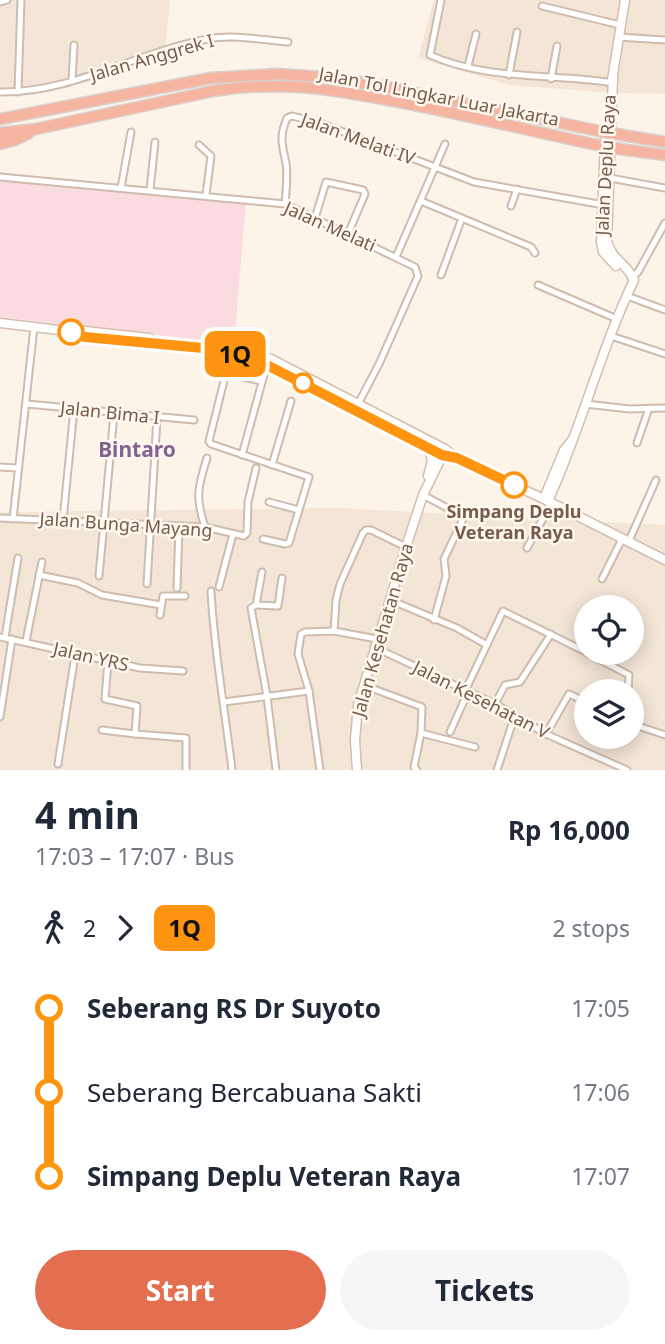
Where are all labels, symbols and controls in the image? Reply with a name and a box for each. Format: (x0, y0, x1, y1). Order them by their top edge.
street label: Jalan Anggrek I (85, 28, 217, 87)
street label: Jalan Tol Lingkar Luar Jakarta (315, 61, 561, 131)
street label: Jalan Deplu Raya (589, 94, 621, 238)
street label: Jalan Melati IV (296, 106, 419, 170)
street label: Jalan Melati (279, 194, 380, 257)
unlabelled marker (58, 319, 84, 345)
line badge: 1Q (204, 331, 266, 377)
text: 1Q (219, 337, 251, 370)
unlabelled marker (293, 373, 313, 393)
street label: Jalan Bima I (57, 395, 161, 429)
district label: Bintaro (98, 435, 176, 463)
marker: Simpang Deplu Veteran Raya (501, 472, 527, 498)
place label: Simpang Deplu Veteran Raya (446, 499, 582, 544)
street label: Jalan Bunga Mayang (37, 506, 213, 542)
street label: Jalan Kesehatan Raya (345, 540, 418, 721)
map controls (574, 595, 644, 749)
button: locate (574, 595, 644, 665)
street label: Jalan YRS (49, 635, 131, 676)
street label: Jalan Kesehatan V (407, 653, 554, 744)
button: layers (574, 679, 644, 749)
text: 4 min (35, 788, 140, 840)
text: Rp 16,000 (508, 812, 630, 848)
text: 17:03 – 17:07 · Bus (35, 840, 234, 872)
icon: walk (35, 909, 73, 947)
icon: forward (106, 909, 144, 947)
text: 1Q (168, 911, 201, 944)
text: 2 (83, 912, 96, 944)
text: 2 stops (552, 912, 630, 944)
text: Seberang RS Dr Suyoto (87, 990, 381, 1026)
text: 17:05 (571, 992, 630, 1024)
text: Seberang Bercabuana Sakti (87, 1074, 422, 1110)
text: 17:06 (571, 1076, 630, 1108)
text: Simpang Deplu Veteran Raya (87, 1158, 461, 1194)
text: 17:07 (571, 1160, 630, 1192)
button: Start (35, 1250, 326, 1330)
button: Tickets (340, 1250, 630, 1330)

